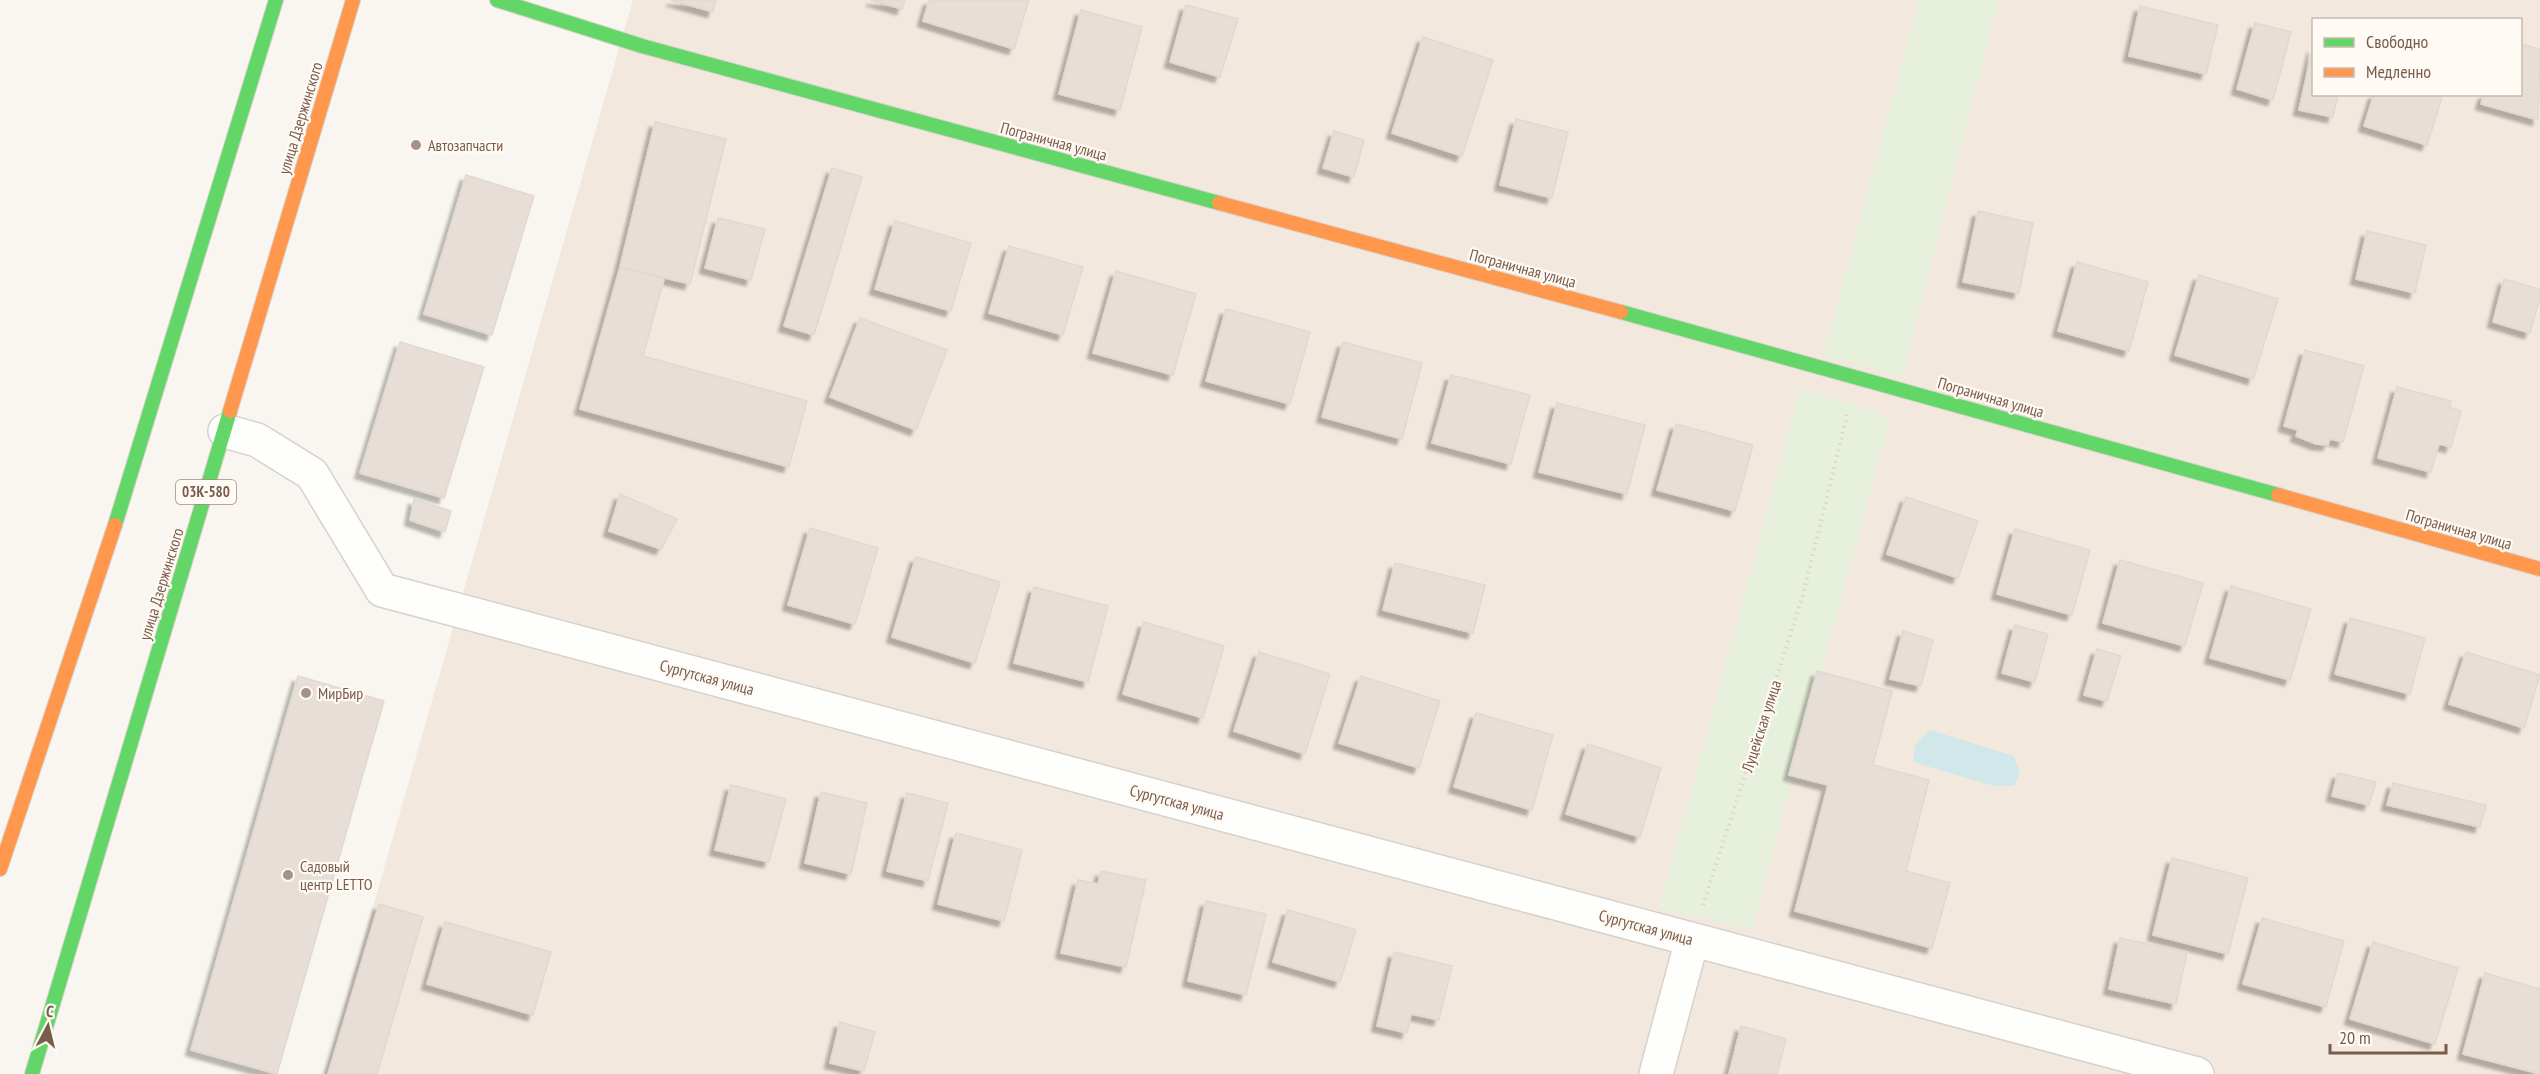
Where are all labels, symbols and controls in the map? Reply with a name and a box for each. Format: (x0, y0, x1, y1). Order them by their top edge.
legend (2312, 18, 2522, 96)
text: Свободно (2366, 30, 2429, 53)
street label: улица Дзержинского (273, 59, 327, 177)
text: Медленно (2366, 60, 2431, 83)
street label: Пограничная улица (999, 117, 1109, 165)
place label: Автозапчасти (428, 135, 503, 155)
marker: Автозапчасти (409, 138, 423, 152)
street label: Пограничная улица (1468, 244, 1578, 292)
street label: Пограничная улица (1936, 372, 2046, 422)
road number: 03К-580 (176, 480, 236, 504)
street label: Пограничная улица (2404, 504, 2514, 554)
street label: улица Дзержинского (134, 525, 188, 643)
street label: Сургутская улица (658, 655, 756, 699)
street label: Луцейская улица (1736, 678, 1785, 775)
place label: МирБир (318, 683, 363, 703)
marker: МирБир (299, 686, 313, 700)
street label: Сургутская улица (1128, 780, 1226, 824)
place label: Садовый центр LETTO (300, 856, 373, 894)
marker: Садовый центр LETTO (281, 868, 295, 882)
street label: Сургутская улица (1597, 905, 1695, 949)
north arrow (18, 996, 78, 1056)
text: С (45, 1001, 55, 1022)
scale bar (2330, 1017, 2446, 1055)
text: 20 m (2339, 1026, 2371, 1049)

